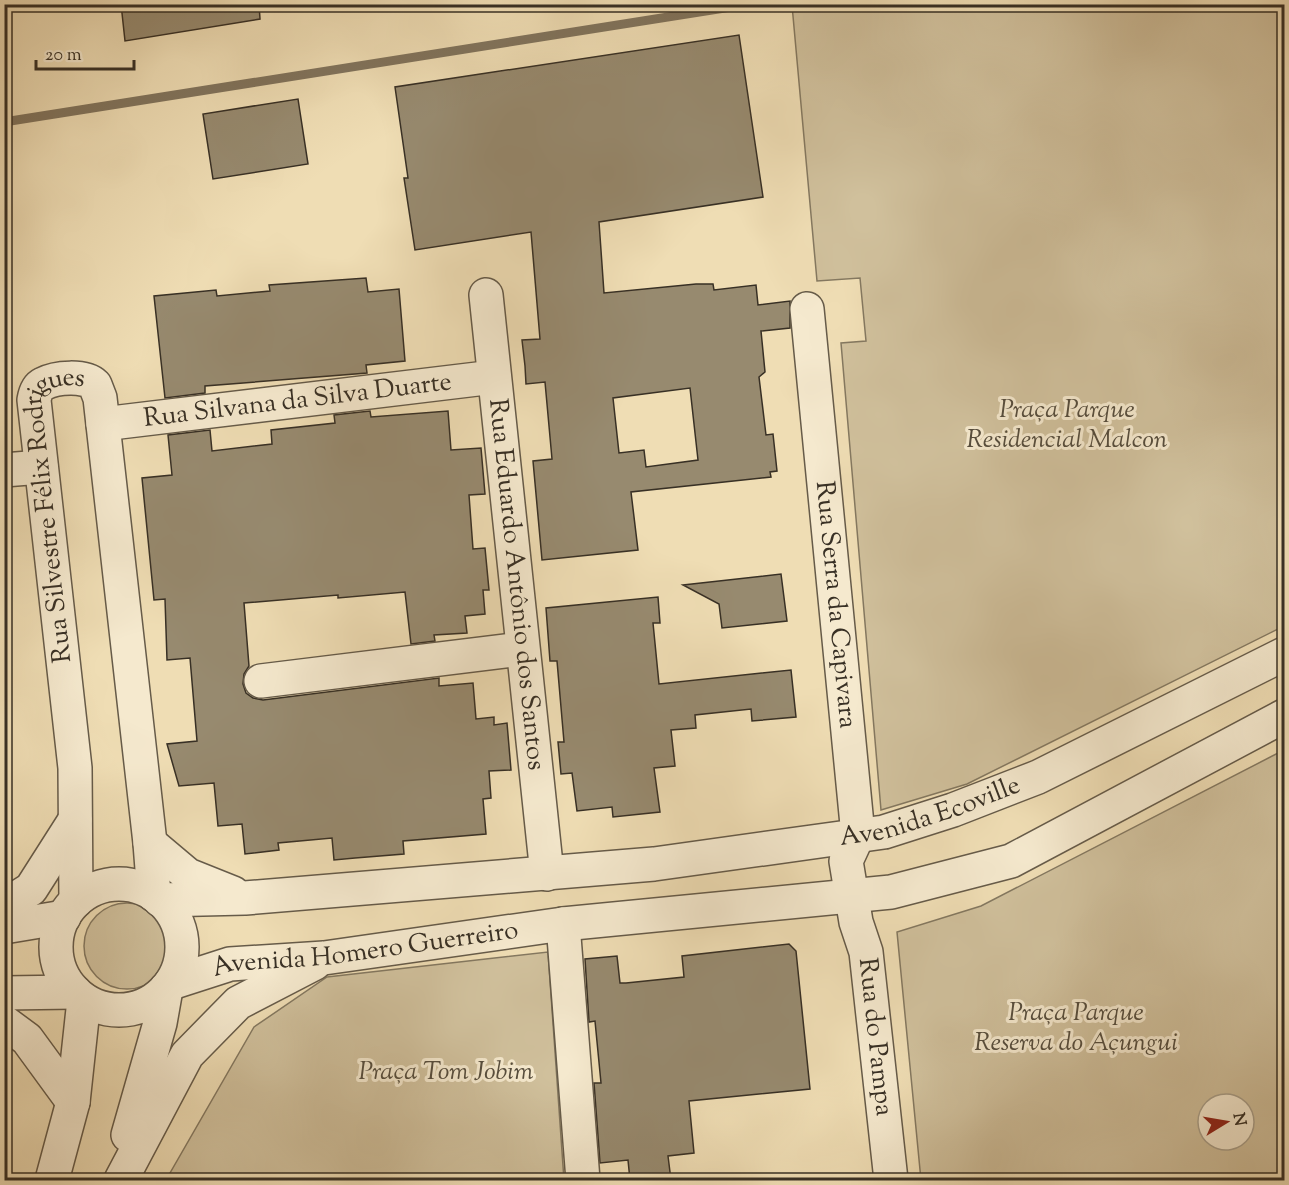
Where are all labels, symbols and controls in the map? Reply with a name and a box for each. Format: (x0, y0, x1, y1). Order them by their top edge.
scale bar (36, 33, 134, 71)
text: 20 m (45, 43, 82, 69)
street label: Rua Silvestre Félix Rodrigues (15, 359, 88, 665)
street label: Rua Silvana da Silva Duarte (141, 364, 454, 437)
park label: Praça Parque Residencial Malcon (967, 392, 1168, 459)
street label: Rua Eduardo Antônio dos Santos (479, 397, 554, 772)
street label: Rua Serra da Capivara (805, 479, 866, 730)
street label: Avenida Ecoville (837, 767, 1026, 856)
street label: Avenida Homero Guerreiro (207, 912, 521, 987)
street label: Rua do Pampa (848, 956, 902, 1118)
park label: Praça Parque Reserva do Açungui (974, 995, 1178, 1062)
park label: Praça Tom Jobim (358, 1054, 534, 1091)
north arrow (1196, 1092, 1256, 1152)
text: N (1226, 1111, 1251, 1128)

